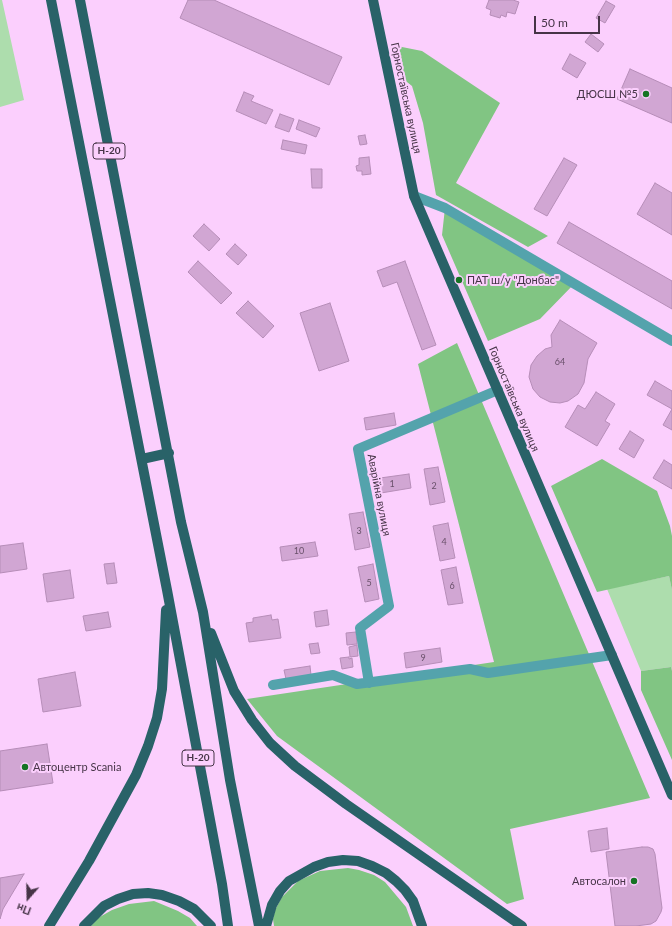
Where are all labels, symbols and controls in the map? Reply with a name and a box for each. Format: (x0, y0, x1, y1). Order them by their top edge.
scale bar (536, 8, 602, 34)
text: 50 m (541, 15, 568, 30)
street label: Горностаївська вулиця (388, 41, 424, 155)
place label: ДЮСШ №5 (577, 87, 638, 101)
marker: ДЮСШ №5 (641, 89, 651, 99)
road number: Н-20 (93, 143, 125, 159)
place label: ПАТ ш/у "Донбас" (467, 273, 559, 287)
marker: ПАТ ш/у "Донбас" (454, 275, 464, 285)
street label: Горностаївська вулиця (486, 344, 542, 454)
house number: 64 (555, 357, 565, 367)
street label: Аварійна вулиця (365, 453, 393, 537)
house number: 1 (389, 479, 395, 489)
house number: 2 (431, 481, 437, 491)
house number: 3 (356, 526, 362, 536)
house number: 4 (441, 537, 447, 547)
house number: 10 (294, 546, 304, 556)
house number: 5 (366, 578, 372, 588)
house number: 6 (449, 581, 455, 591)
house number: 9 (420, 653, 426, 663)
road number: Н-20 (182, 750, 214, 766)
place label: Автоцентр Scania (33, 760, 121, 774)
marker: Автоцентр Scania (20, 762, 30, 772)
place label: Автосалон (572, 874, 626, 888)
marker: Автосалон (629, 876, 639, 886)
north arrow (8, 878, 48, 918)
text: Пн (15, 901, 33, 918)

